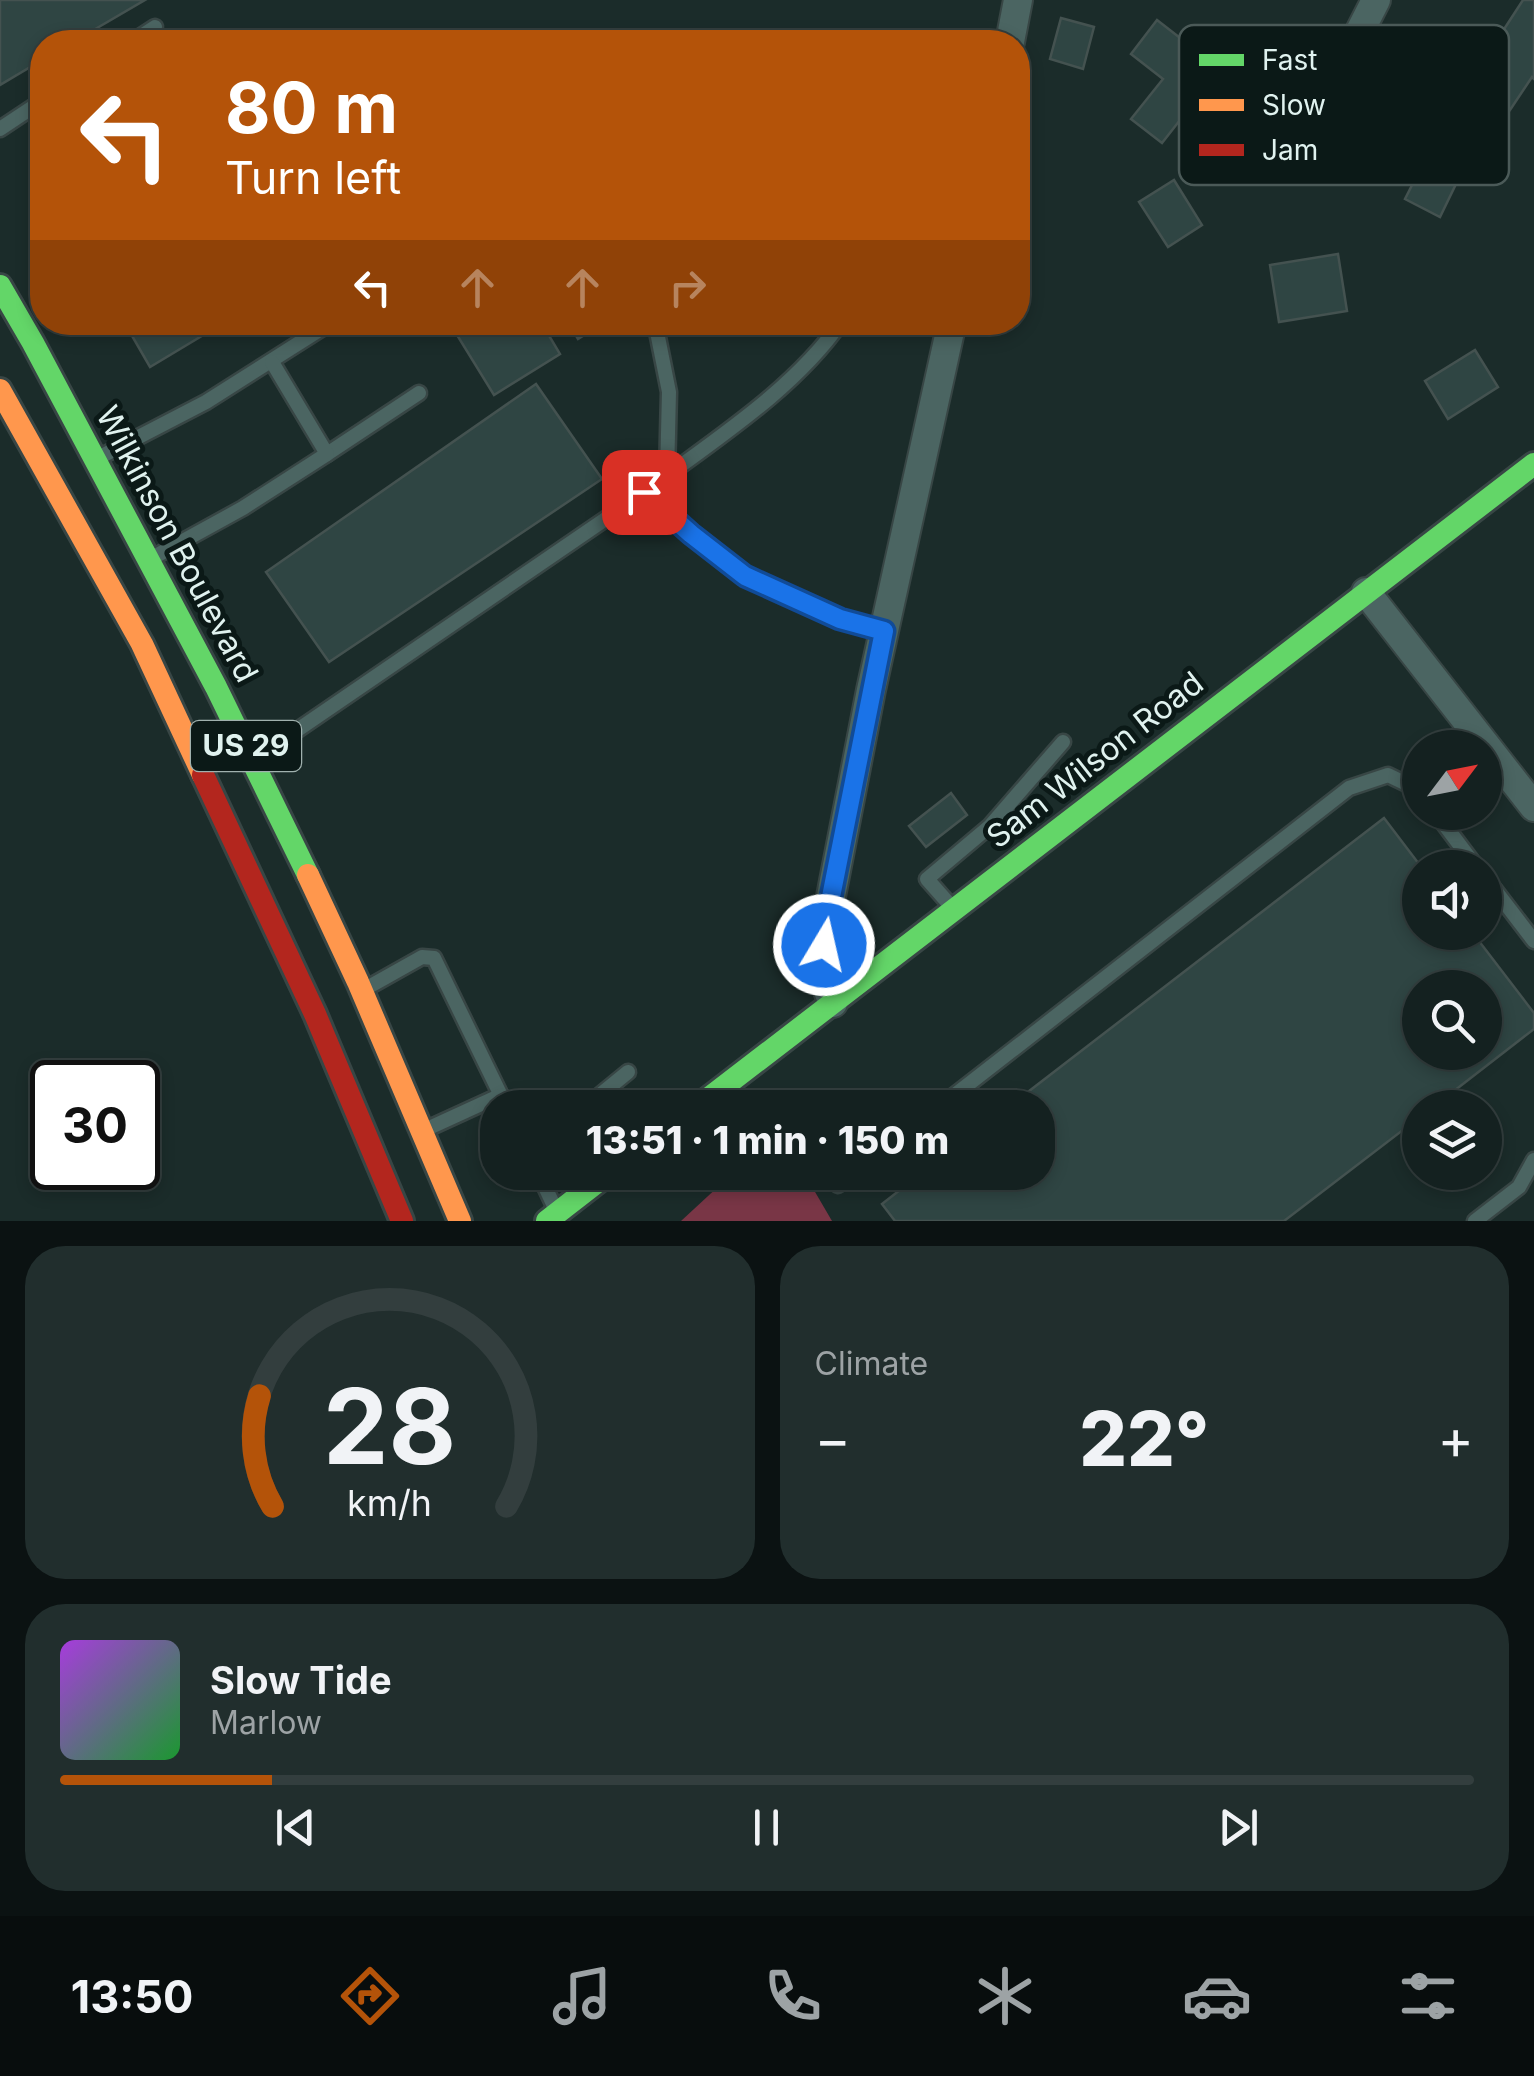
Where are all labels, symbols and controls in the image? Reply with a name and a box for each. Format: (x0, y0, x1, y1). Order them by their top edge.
legend (1179, 25, 1509, 185)
text: Fast (1262, 43, 1318, 77)
text: 80 m (225, 65, 398, 150)
icon: left (60, 70, 190, 200)
text: Slow (1262, 88, 1326, 122)
text: Jam (1262, 133, 1318, 167)
text: Turn left (225, 150, 401, 205)
icon: left (345, 260, 400, 315)
icon: ahead (450, 260, 505, 315)
icon: ahead (555, 260, 610, 315)
icon: right (660, 260, 715, 315)
street label: Wilkinson Boulevard (88, 399, 267, 688)
pin (602, 450, 687, 535)
icon: arrive (617, 465, 672, 520)
street label: Sam Wilson Road (979, 663, 1211, 856)
road number: US 29 (191, 721, 301, 771)
north arrow (1402, 730, 1502, 830)
map controls (1402, 730, 1502, 1190)
button: sound (1402, 850, 1502, 950)
position arrow (772, 893, 876, 997)
button: search (1402, 970, 1502, 1070)
speed limit sign: 30 (30, 1060, 160, 1190)
button: layers (1402, 1090, 1502, 1190)
text: 13:51 · 1 min · 150 m (586, 1117, 949, 1163)
text: Climate (815, 1344, 928, 1383)
text: 28 (323, 1363, 456, 1489)
text: 22° (1079, 1393, 1209, 1484)
text: − (815, 1406, 851, 1472)
text: + (1438, 1406, 1474, 1472)
text: km/h (347, 1481, 432, 1525)
text: Slow Tide (210, 1657, 392, 1703)
text: Marlow (210, 1703, 322, 1742)
icon: previous (268, 1800, 323, 1855)
icon: pause (739, 1800, 794, 1855)
icon: next (1211, 1800, 1266, 1855)
icon: directions (335, 1961, 405, 2031)
icon: music (547, 1961, 617, 2031)
icon: phone (758, 1961, 828, 2031)
icon: climate (970, 1961, 1040, 2031)
icon: car (1182, 1961, 1252, 2031)
icon: filters (1393, 1961, 1463, 2031)
text: 13:50 (71, 1969, 193, 2024)

